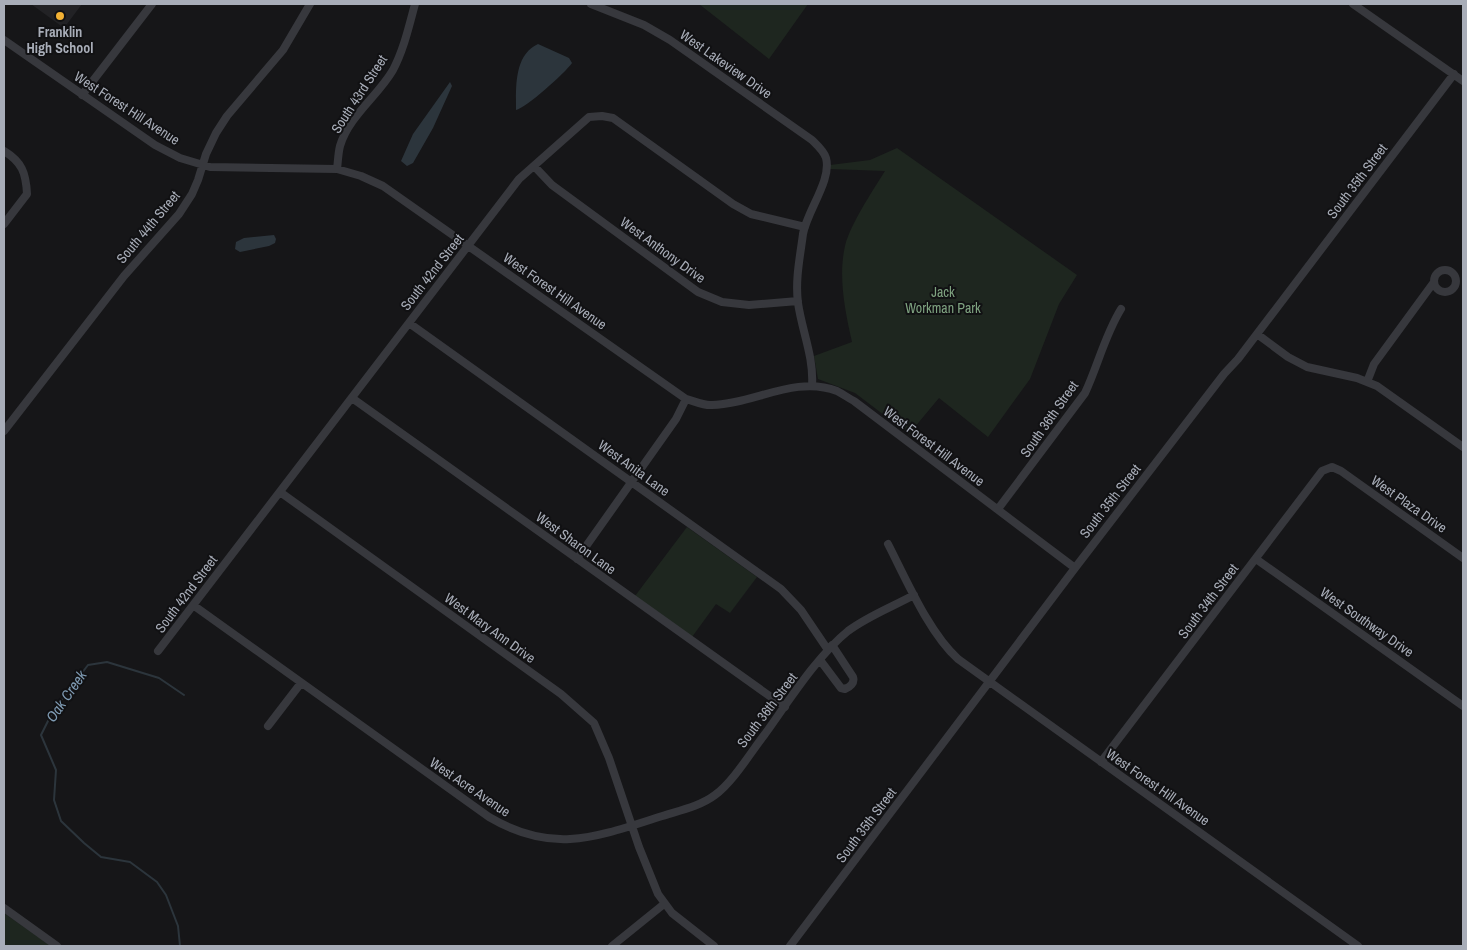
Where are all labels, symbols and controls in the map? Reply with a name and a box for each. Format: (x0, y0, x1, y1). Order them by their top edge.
marker: Franklin High School (54, 10, 66, 22)
place label: Franklin High School (27, 23, 93, 57)
street label: West Lakeview Drive (676, 26, 776, 102)
street label: South 43rd Street (327, 51, 391, 137)
street label: West Forest Hill Avenue (71, 67, 183, 149)
street label: South 35th Street (1323, 140, 1391, 222)
street label: South 44th Street (112, 187, 184, 267)
street label: West Anthony Drive (617, 213, 709, 287)
street label: South 42nd Street (396, 230, 468, 314)
street label: West Forest Hill Avenue (500, 249, 610, 333)
park label: Jack Workman Park (905, 283, 981, 317)
street label: South 36th Street (1016, 377, 1082, 461)
street label: West Forest Hill Avenue (880, 402, 988, 490)
street label: West Anita Lane (595, 436, 673, 500)
street label: South 35th Street (1075, 460, 1145, 542)
street label: West Plaza Drive (1368, 471, 1450, 537)
street label: West Sharon Lane (532, 508, 620, 578)
street label: South 42nd Street (151, 552, 221, 636)
street label: South 34th Street (1174, 560, 1242, 642)
street label: West Southway Drive (1317, 583, 1417, 661)
street label: West Mary Ann Drive (441, 589, 539, 667)
water label: Oak Creek (41, 665, 92, 726)
street label: South 36th Street (733, 669, 801, 751)
street label: West Forest Hill Avenue (1103, 745, 1213, 829)
street label: West Acre Avenue (426, 753, 514, 821)
street label: South 35th Street (832, 784, 900, 866)

